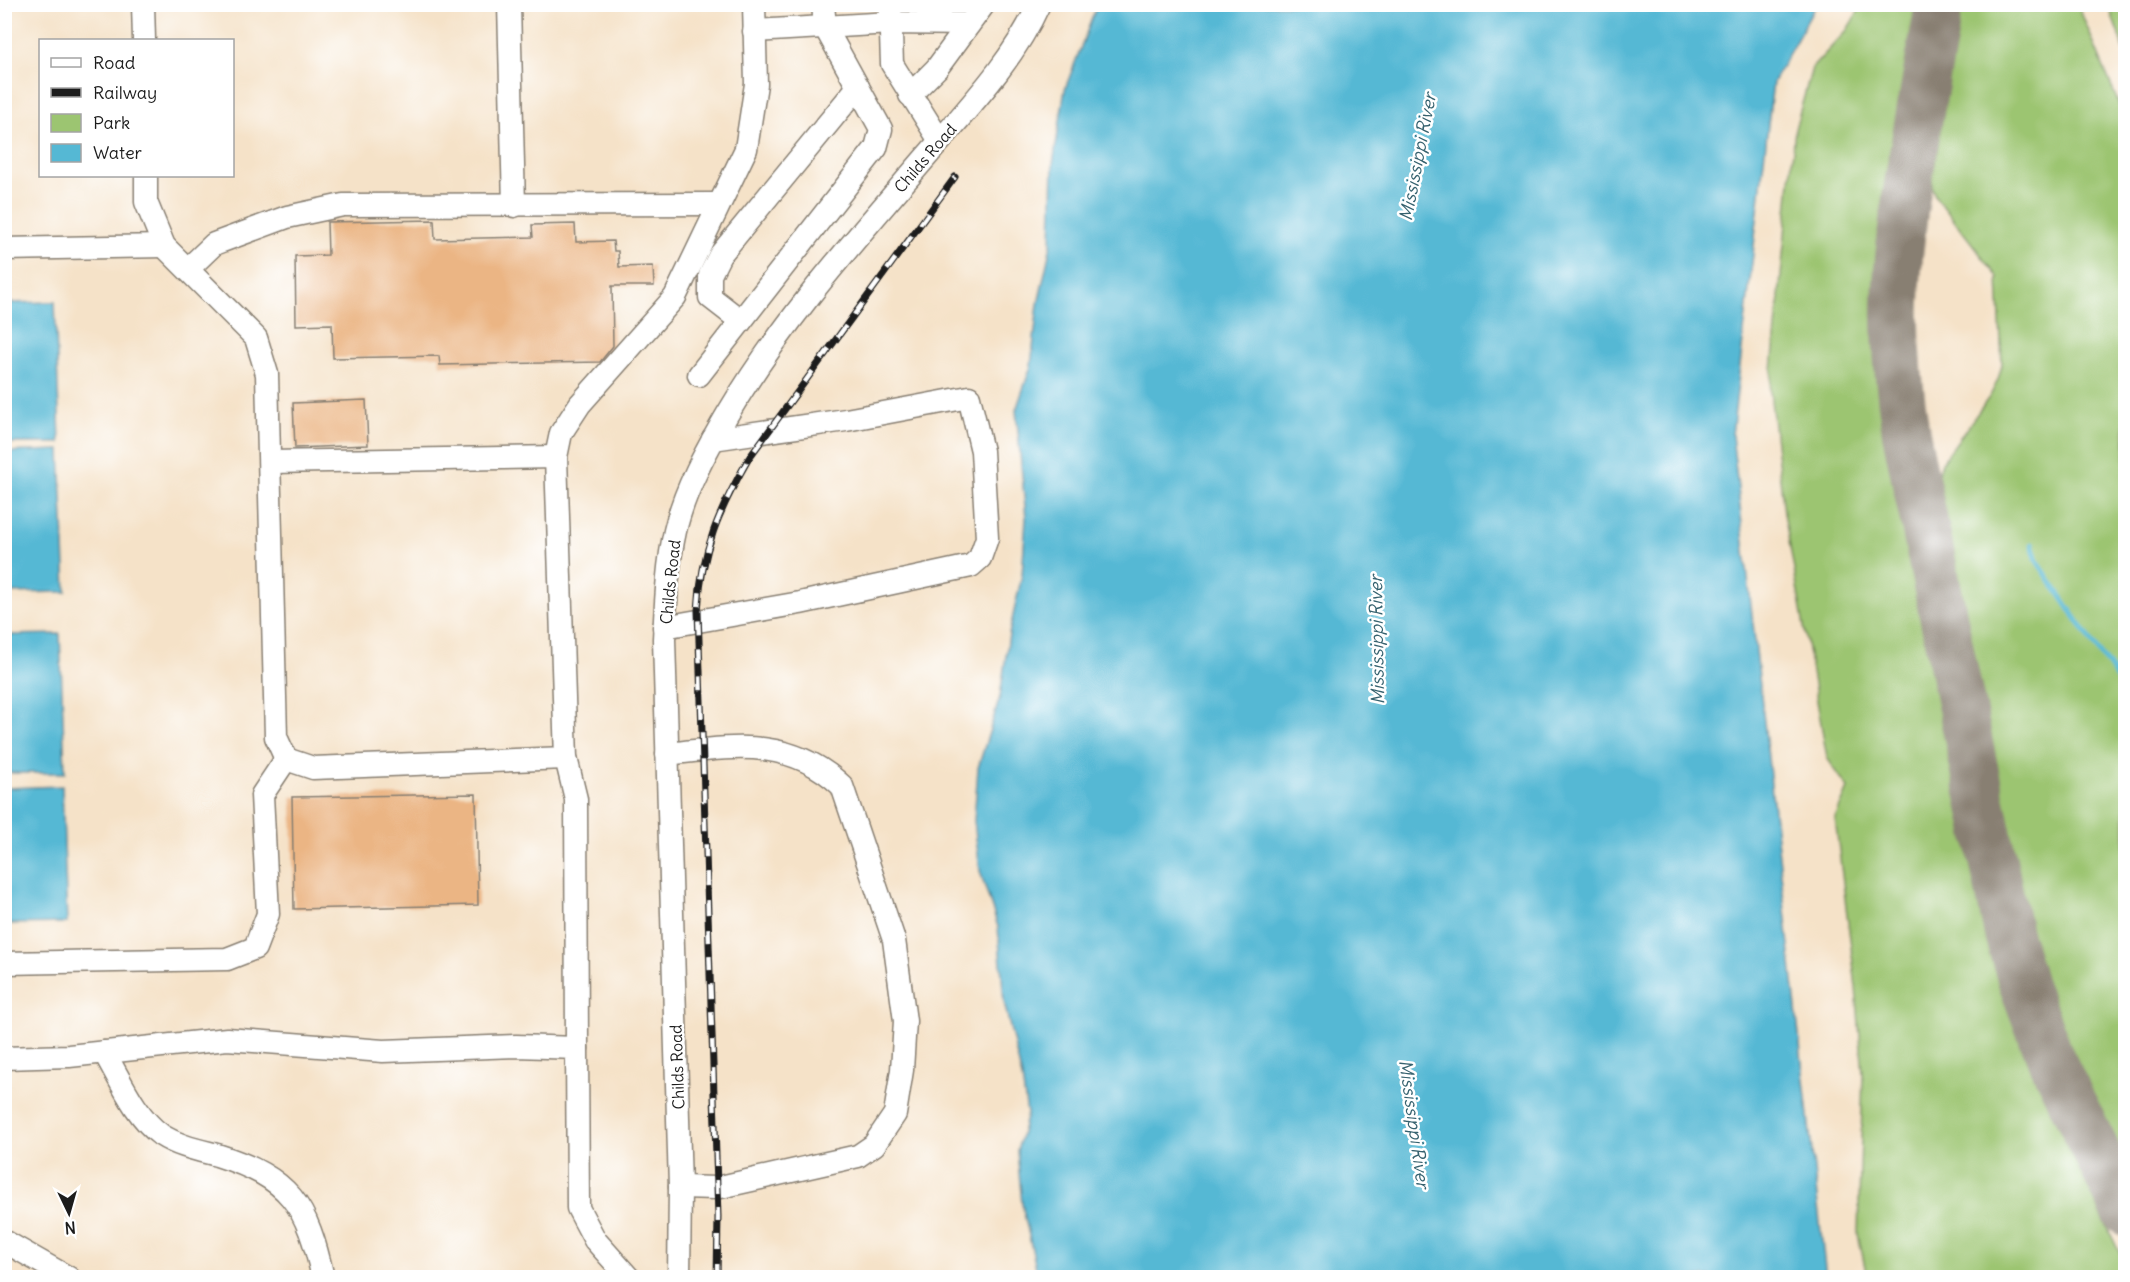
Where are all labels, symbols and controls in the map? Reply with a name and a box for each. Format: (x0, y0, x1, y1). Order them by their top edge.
legend (39, 39, 234, 177)
text: Road (93, 51, 136, 74)
text: Railway (93, 81, 157, 104)
water label: Mississippi River (1394, 89, 1442, 223)
text: Park (93, 111, 130, 134)
street label: Childs Road (890, 119, 960, 197)
text: Water (93, 141, 143, 164)
street label: Childs Road (656, 539, 684, 625)
water label: Mississippi River (1364, 572, 1389, 705)
street label: Childs Road (666, 1024, 688, 1110)
water label: Mississippi River (1394, 1058, 1435, 1192)
north arrow (39, 1183, 99, 1243)
text: N (64, 1217, 77, 1238)

